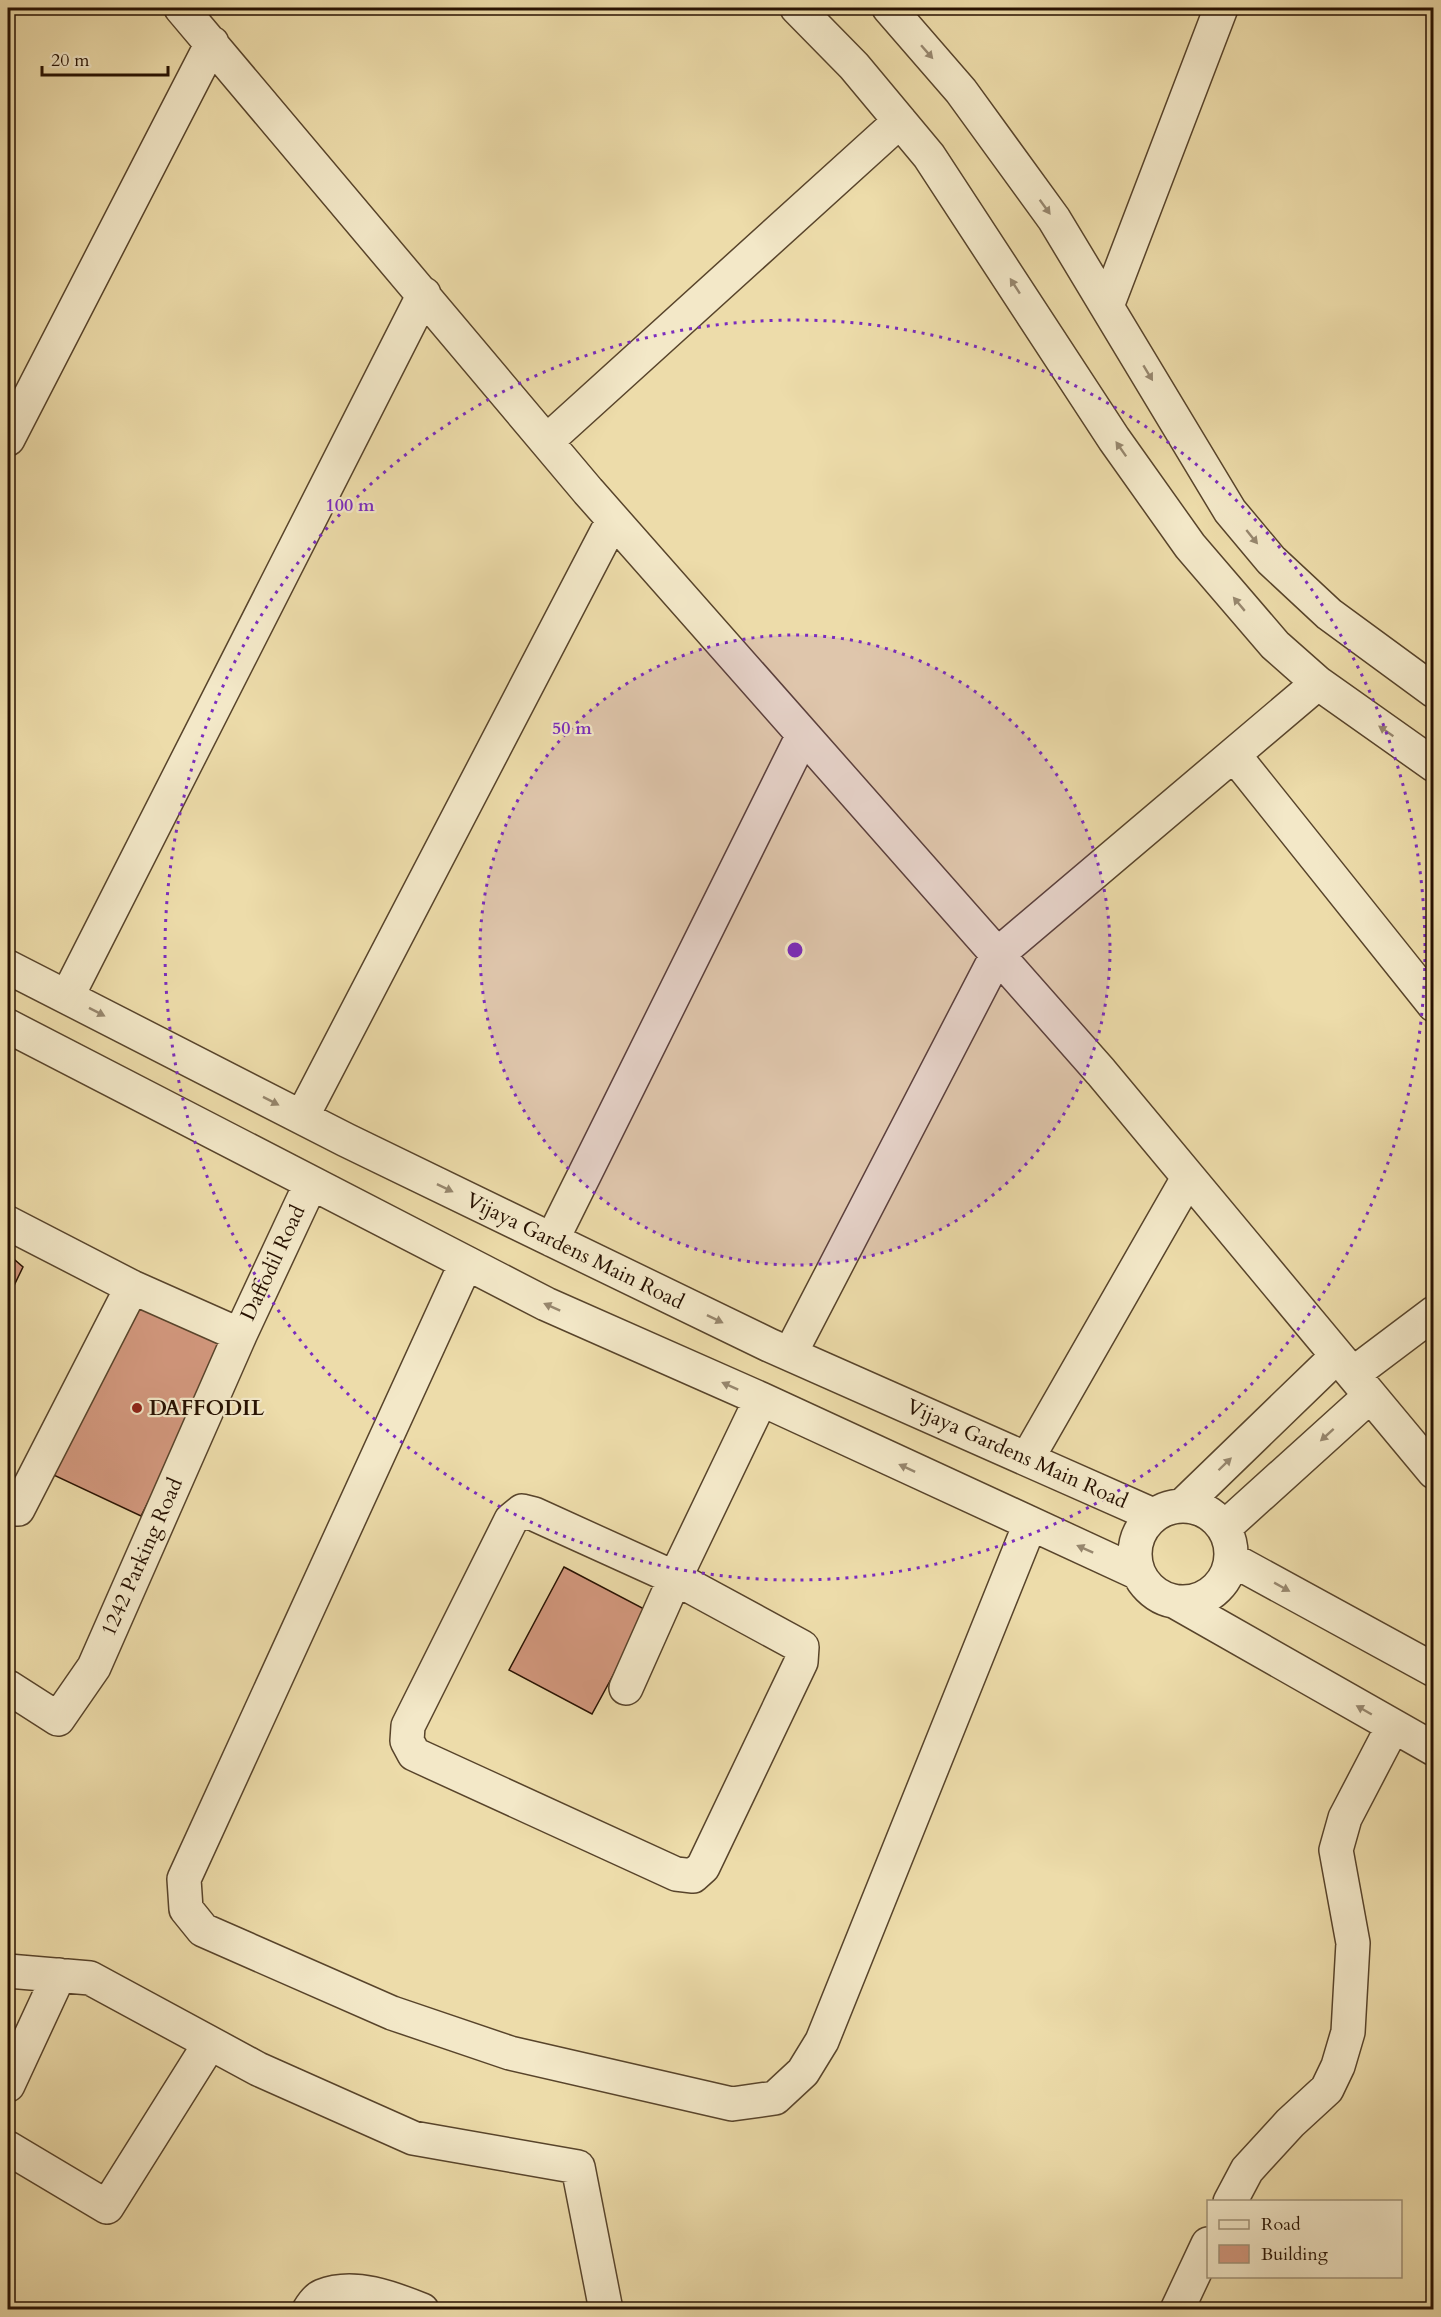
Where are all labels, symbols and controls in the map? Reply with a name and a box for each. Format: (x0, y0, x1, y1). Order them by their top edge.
scale bar (42, 39, 168, 77)
one-way arrow (920, 44, 933, 59)
text: 20 m (51, 48, 90, 73)
one-way arrow (1039, 198, 1051, 214)
one-way arrow (1009, 277, 1020, 294)
one-way arrow (1142, 365, 1153, 381)
one-way arrow (1116, 441, 1127, 457)
text: 100 m (325, 493, 375, 518)
one-way arrow (1245, 529, 1258, 544)
one-way arrow (1233, 597, 1246, 612)
text: 50 m (552, 716, 592, 741)
one-way arrow (1378, 725, 1394, 737)
centre of rings (785, 940, 805, 960)
one-way arrow (89, 1007, 106, 1017)
one-way arrow (262, 1096, 279, 1106)
one-way arrow (437, 1183, 454, 1193)
street label: Vijaya Gardens Main Road (461, 1186, 689, 1316)
street label: Daffodil Road (234, 1201, 312, 1325)
one-way arrow (542, 1302, 560, 1312)
one-way arrow (707, 1314, 724, 1323)
one-way arrow (721, 1381, 739, 1391)
street label: Vijaya Gardens Main Road (902, 1392, 1132, 1516)
place label: DAFFODIL (149, 1394, 265, 1423)
marker: DAFFODIL (130, 1401, 144, 1415)
one-way arrow (1319, 1428, 1334, 1442)
one-way arrow (1217, 1457, 1232, 1471)
one-way arrow (899, 1463, 916, 1472)
street label: 1242 Parking Road (94, 1473, 190, 1641)
one-way arrow (1076, 1544, 1093, 1553)
one-way arrow (1274, 1582, 1291, 1592)
one-way arrow (1355, 1705, 1372, 1715)
legend (1207, 2200, 1402, 2278)
text: Road (1261, 2212, 1301, 2237)
text: Building (1261, 2242, 1329, 2267)

